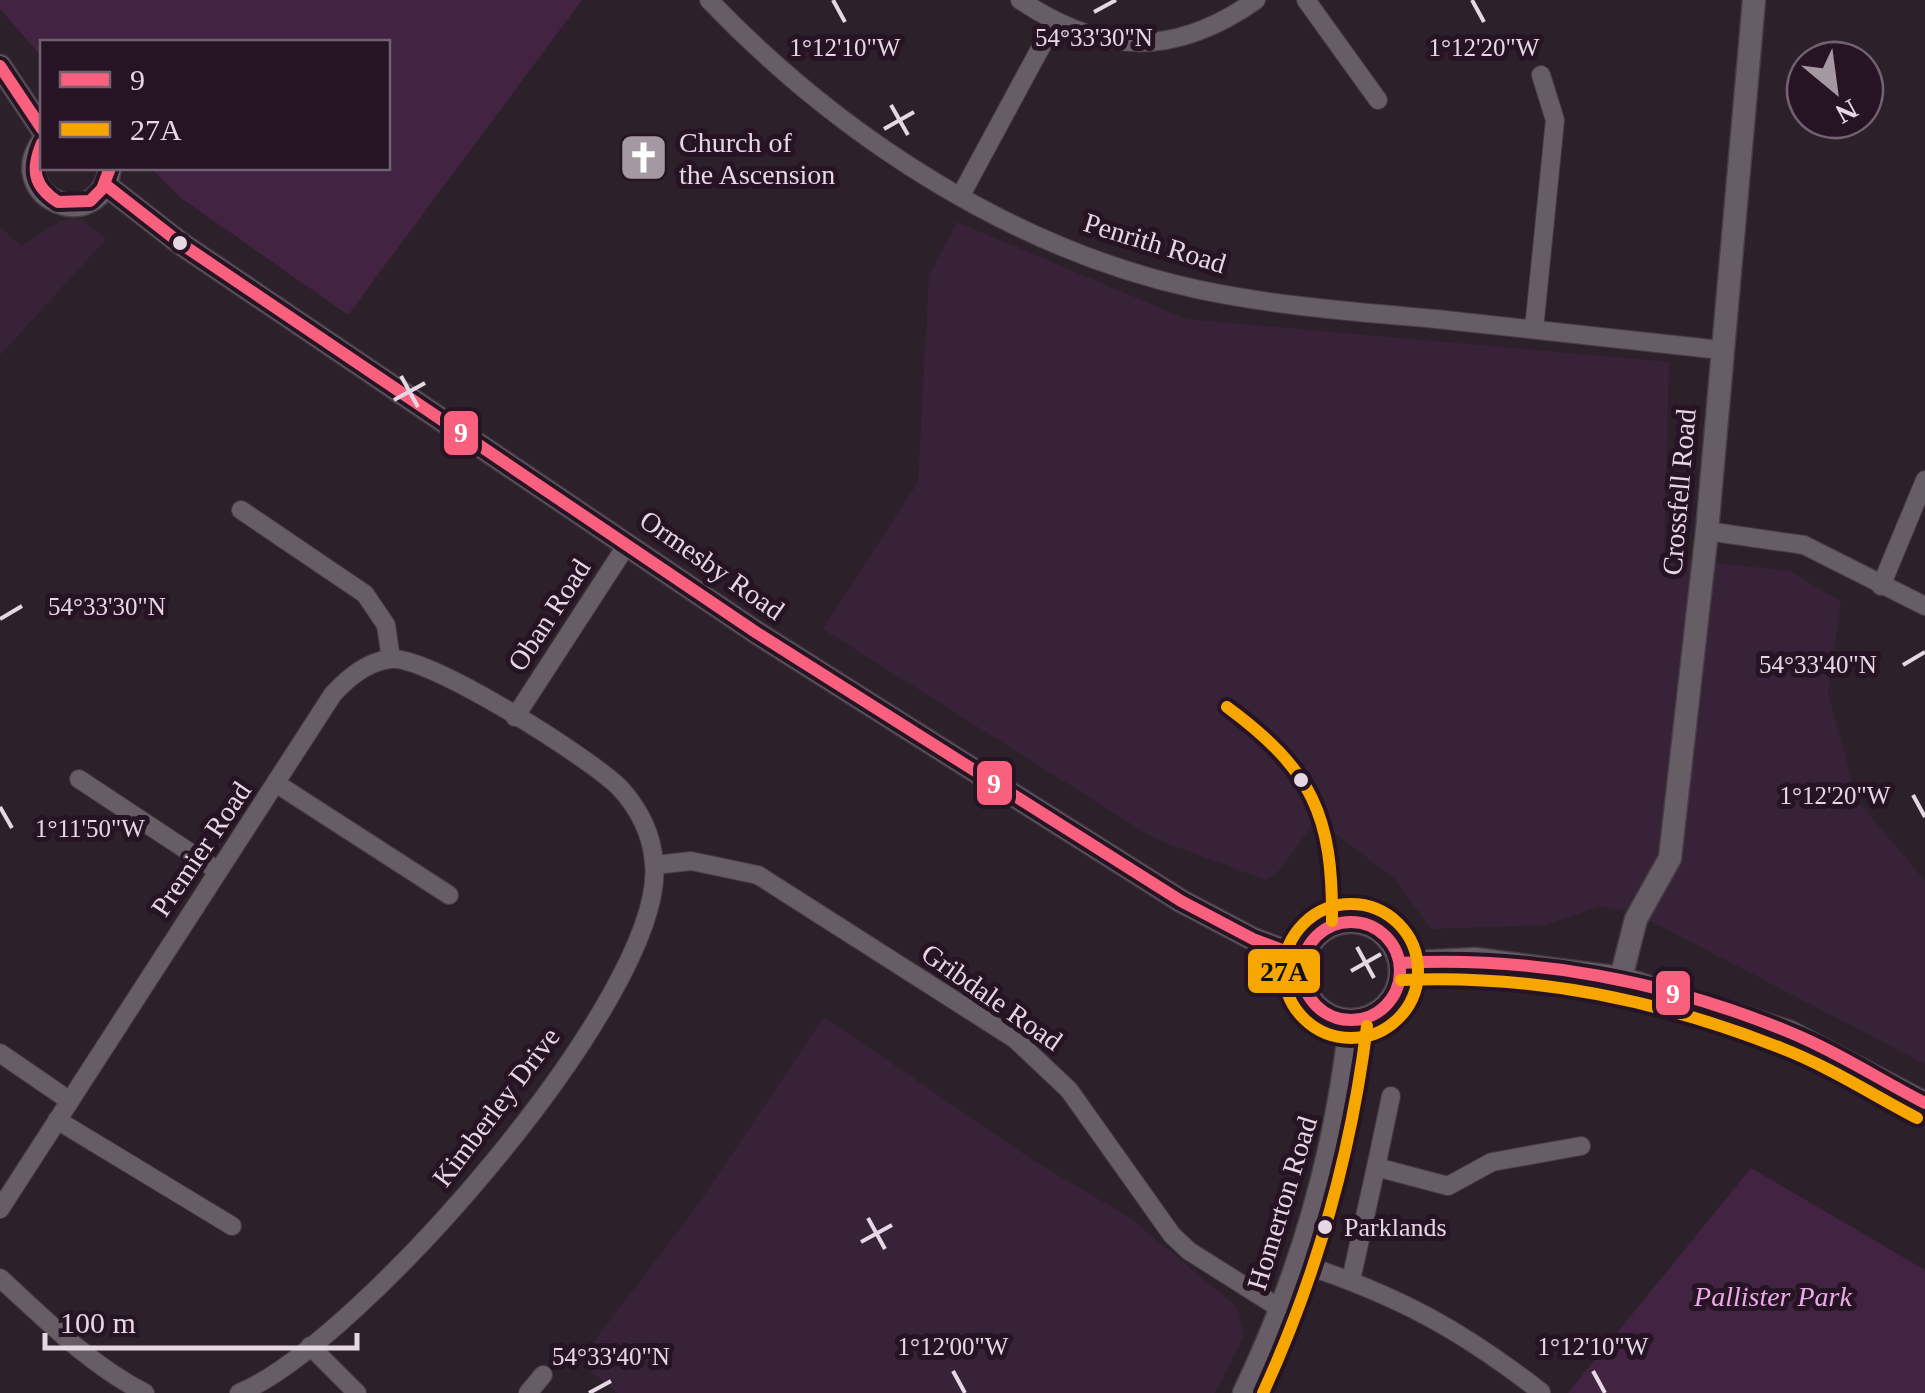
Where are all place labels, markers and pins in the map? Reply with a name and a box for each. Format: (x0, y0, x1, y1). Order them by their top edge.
place label: Church of the Ascension (679, 127, 835, 190)
church icon: Church of the Ascension (618, 132, 670, 184)
unlabelled marker (170, 233, 190, 253)
unlabelled marker (1291, 770, 1311, 790)
place label: Parklands (1344, 1213, 1447, 1242)
marker: Parklands (1315, 1217, 1335, 1237)

